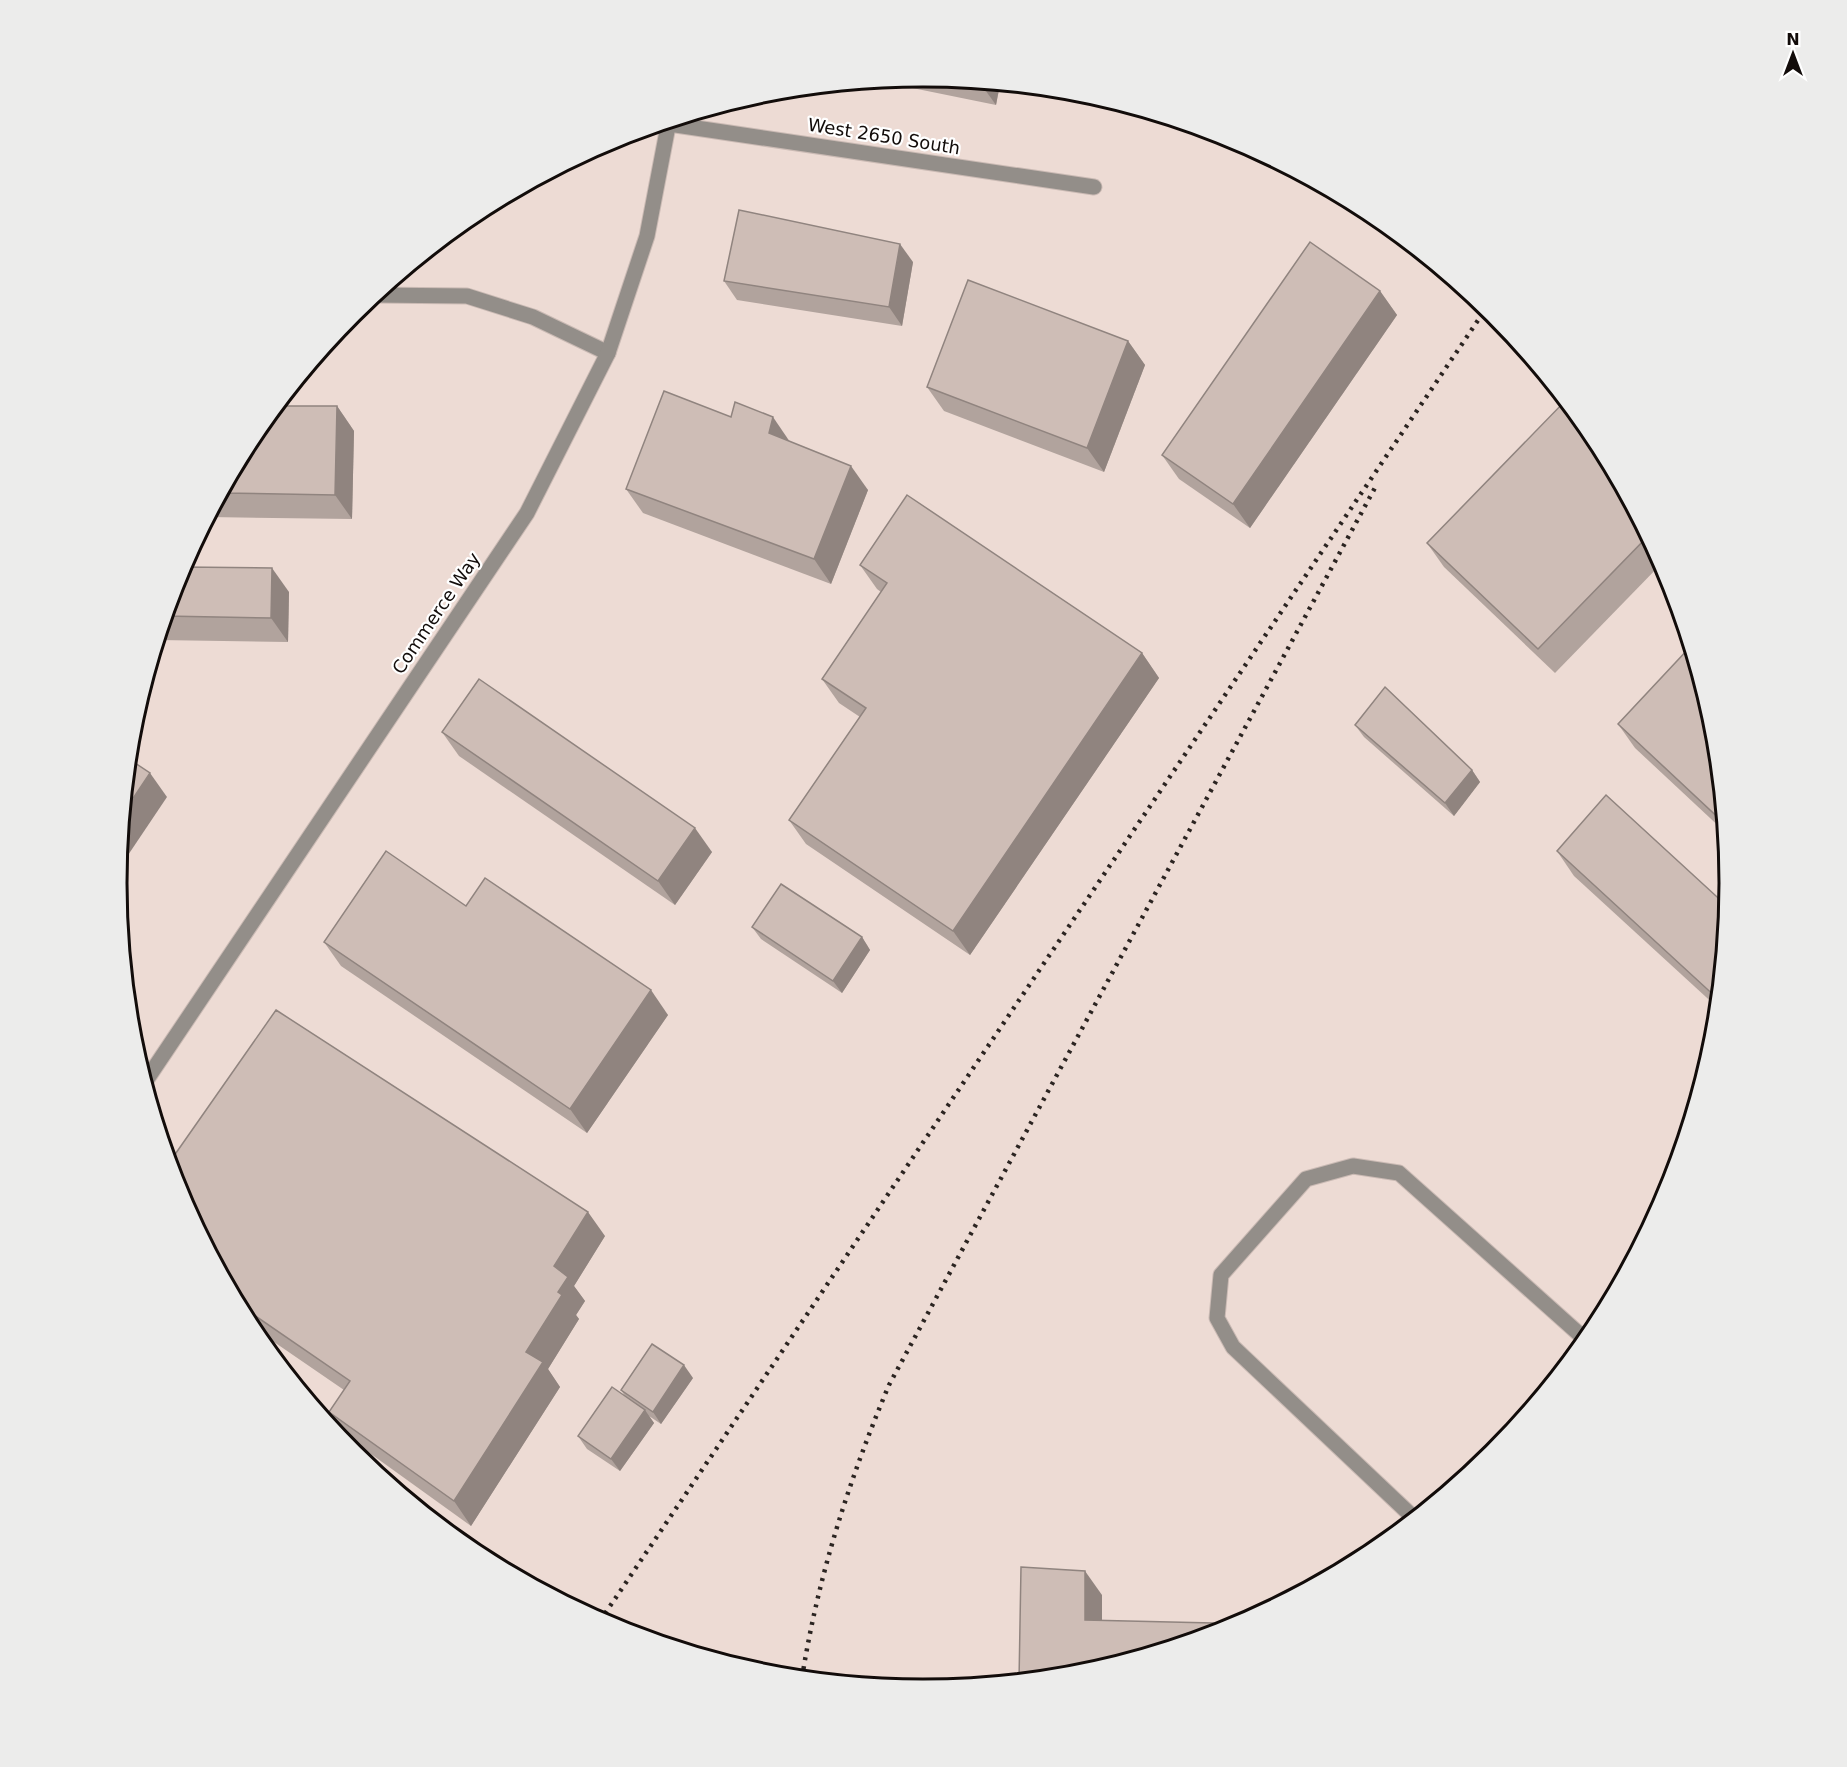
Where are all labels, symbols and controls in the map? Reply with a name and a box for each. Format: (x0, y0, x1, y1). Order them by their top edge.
north arrow (1763, 24, 1823, 84)
text: N (1786, 30, 1800, 49)
street label: West 2650 South (806, 114, 962, 158)
street label: Commerce Way (388, 548, 485, 678)

